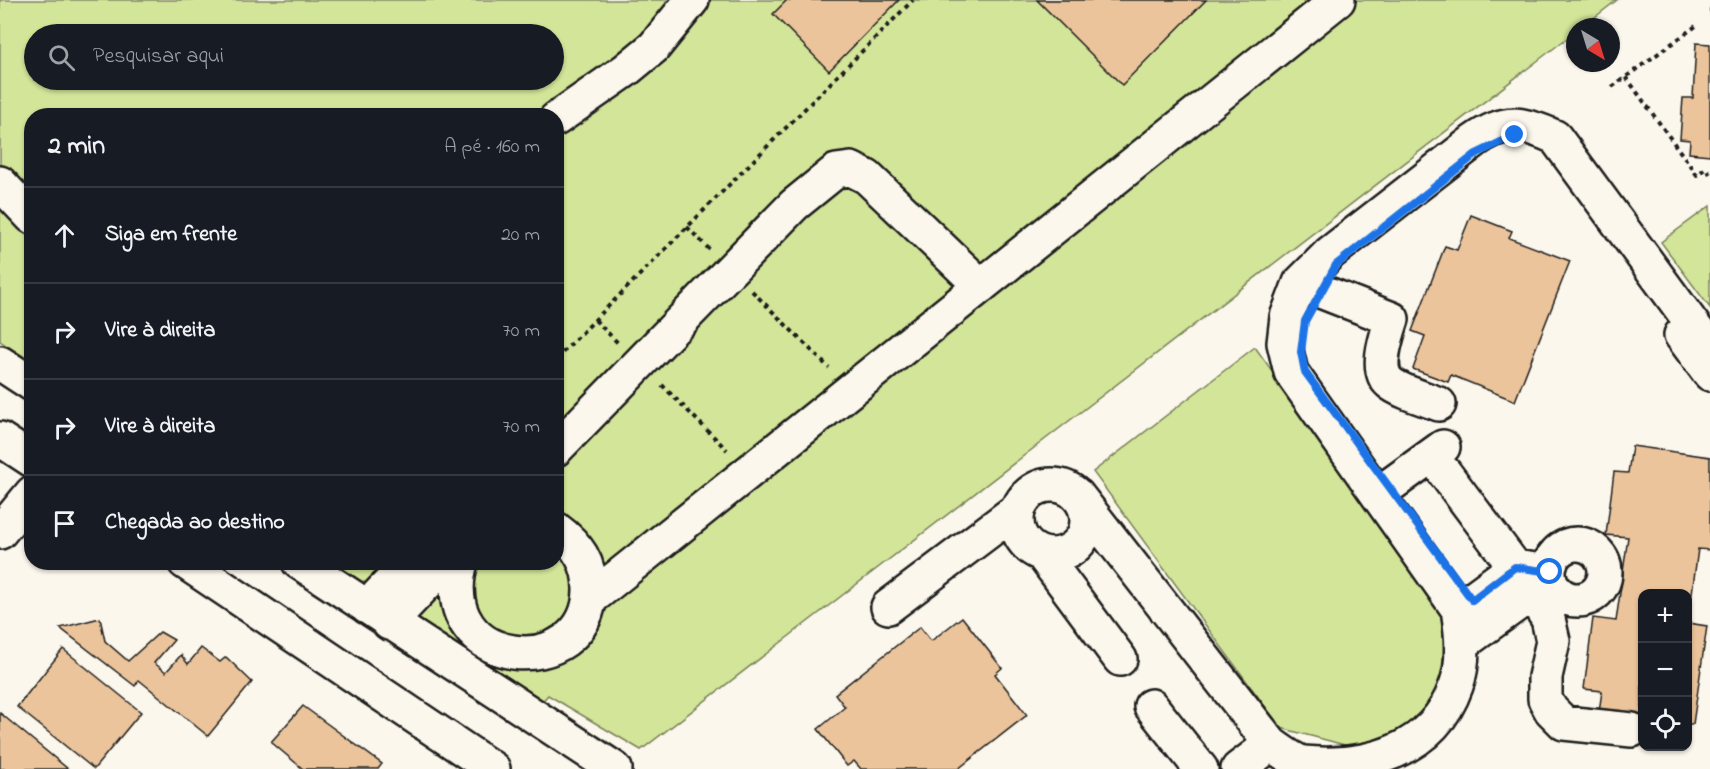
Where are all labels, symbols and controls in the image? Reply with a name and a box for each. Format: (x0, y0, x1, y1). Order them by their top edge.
north arrow (1566, 18, 1620, 72)
search box (24, 24, 564, 90)
icon: search (45, 41, 78, 74)
text: Pesquisar aqui (93, 41, 224, 73)
route end (1501, 121, 1527, 147)
text: 2 min (48, 128, 105, 166)
text: A pé · 160 m (444, 133, 540, 162)
icon: ahead (48, 219, 81, 252)
text: Siga em frente (105, 219, 237, 251)
text: 20 m (501, 221, 540, 250)
icon: right (48, 315, 81, 348)
text: Vire à direita (105, 315, 215, 347)
text: 70 m (503, 317, 540, 346)
icon: right (48, 411, 81, 444)
text: Vire à direita (105, 411, 215, 443)
text: 70 m (503, 413, 540, 442)
icon: arrive (48, 507, 81, 540)
text: Chegada ao destino (105, 507, 285, 539)
route start (1536, 558, 1562, 584)
map controls (1638, 589, 1692, 751)
button: + (1638, 589, 1692, 643)
button: − (1638, 643, 1692, 697)
button: locate (1638, 697, 1692, 751)

